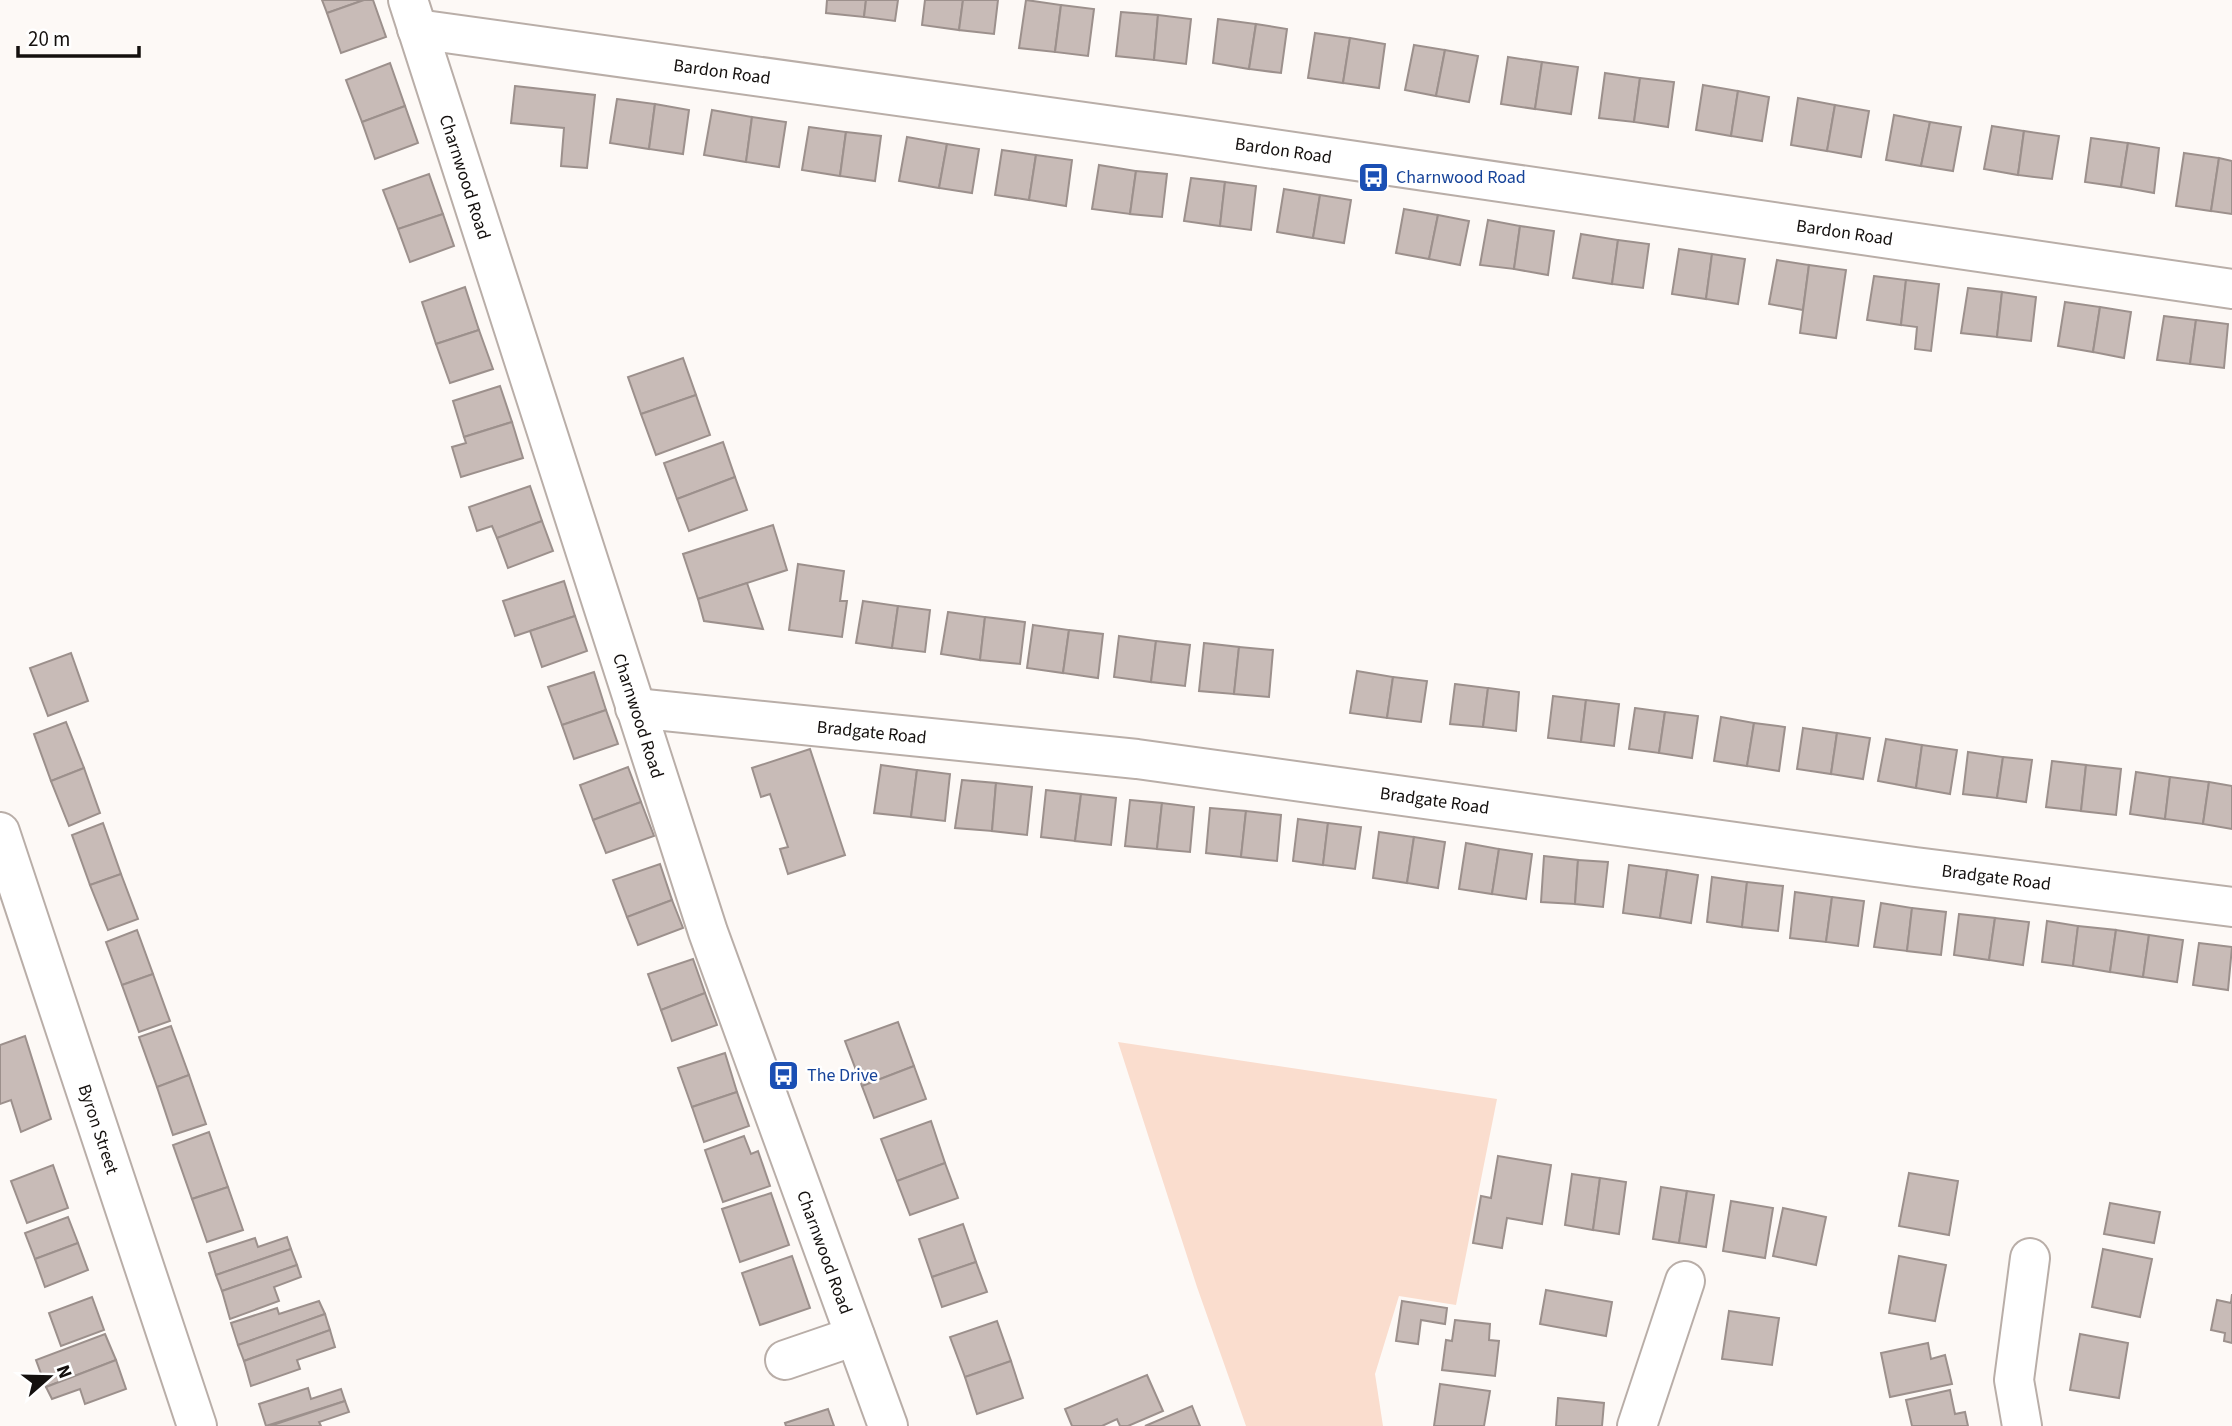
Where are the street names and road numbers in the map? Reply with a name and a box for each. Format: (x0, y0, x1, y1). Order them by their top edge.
street label: Bardon Road (672, 52, 772, 91)
street label: Charnwood Road (433, 111, 497, 243)
street label: Bardon Road (1233, 131, 1334, 170)
street label: Bardon Road (1794, 213, 1895, 252)
street label: Charnwood Road (607, 650, 670, 782)
street label: Bradgate Road (816, 714, 928, 750)
street label: Bradgate Road (1378, 780, 1491, 820)
street label: Bradgate Road (1940, 858, 2053, 897)
street label: Byron Street (72, 1081, 125, 1177)
street label: Charnwood Road (791, 1187, 859, 1318)

